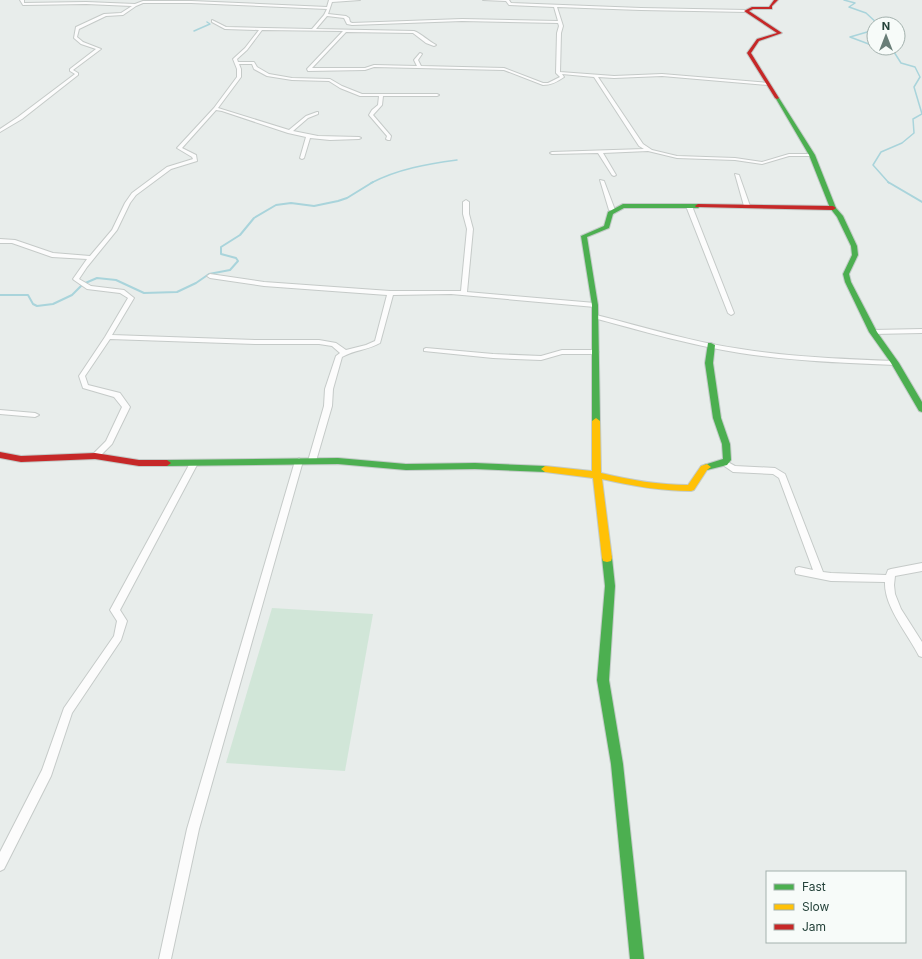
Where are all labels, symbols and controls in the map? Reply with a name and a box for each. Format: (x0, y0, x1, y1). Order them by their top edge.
north arrow (866, 16, 906, 56)
text: N (882, 19, 890, 33)
legend (766, 871, 906, 943)
text: Fast (802, 879, 826, 894)
text: Slow (802, 899, 830, 914)
text: Jam (802, 919, 826, 934)

